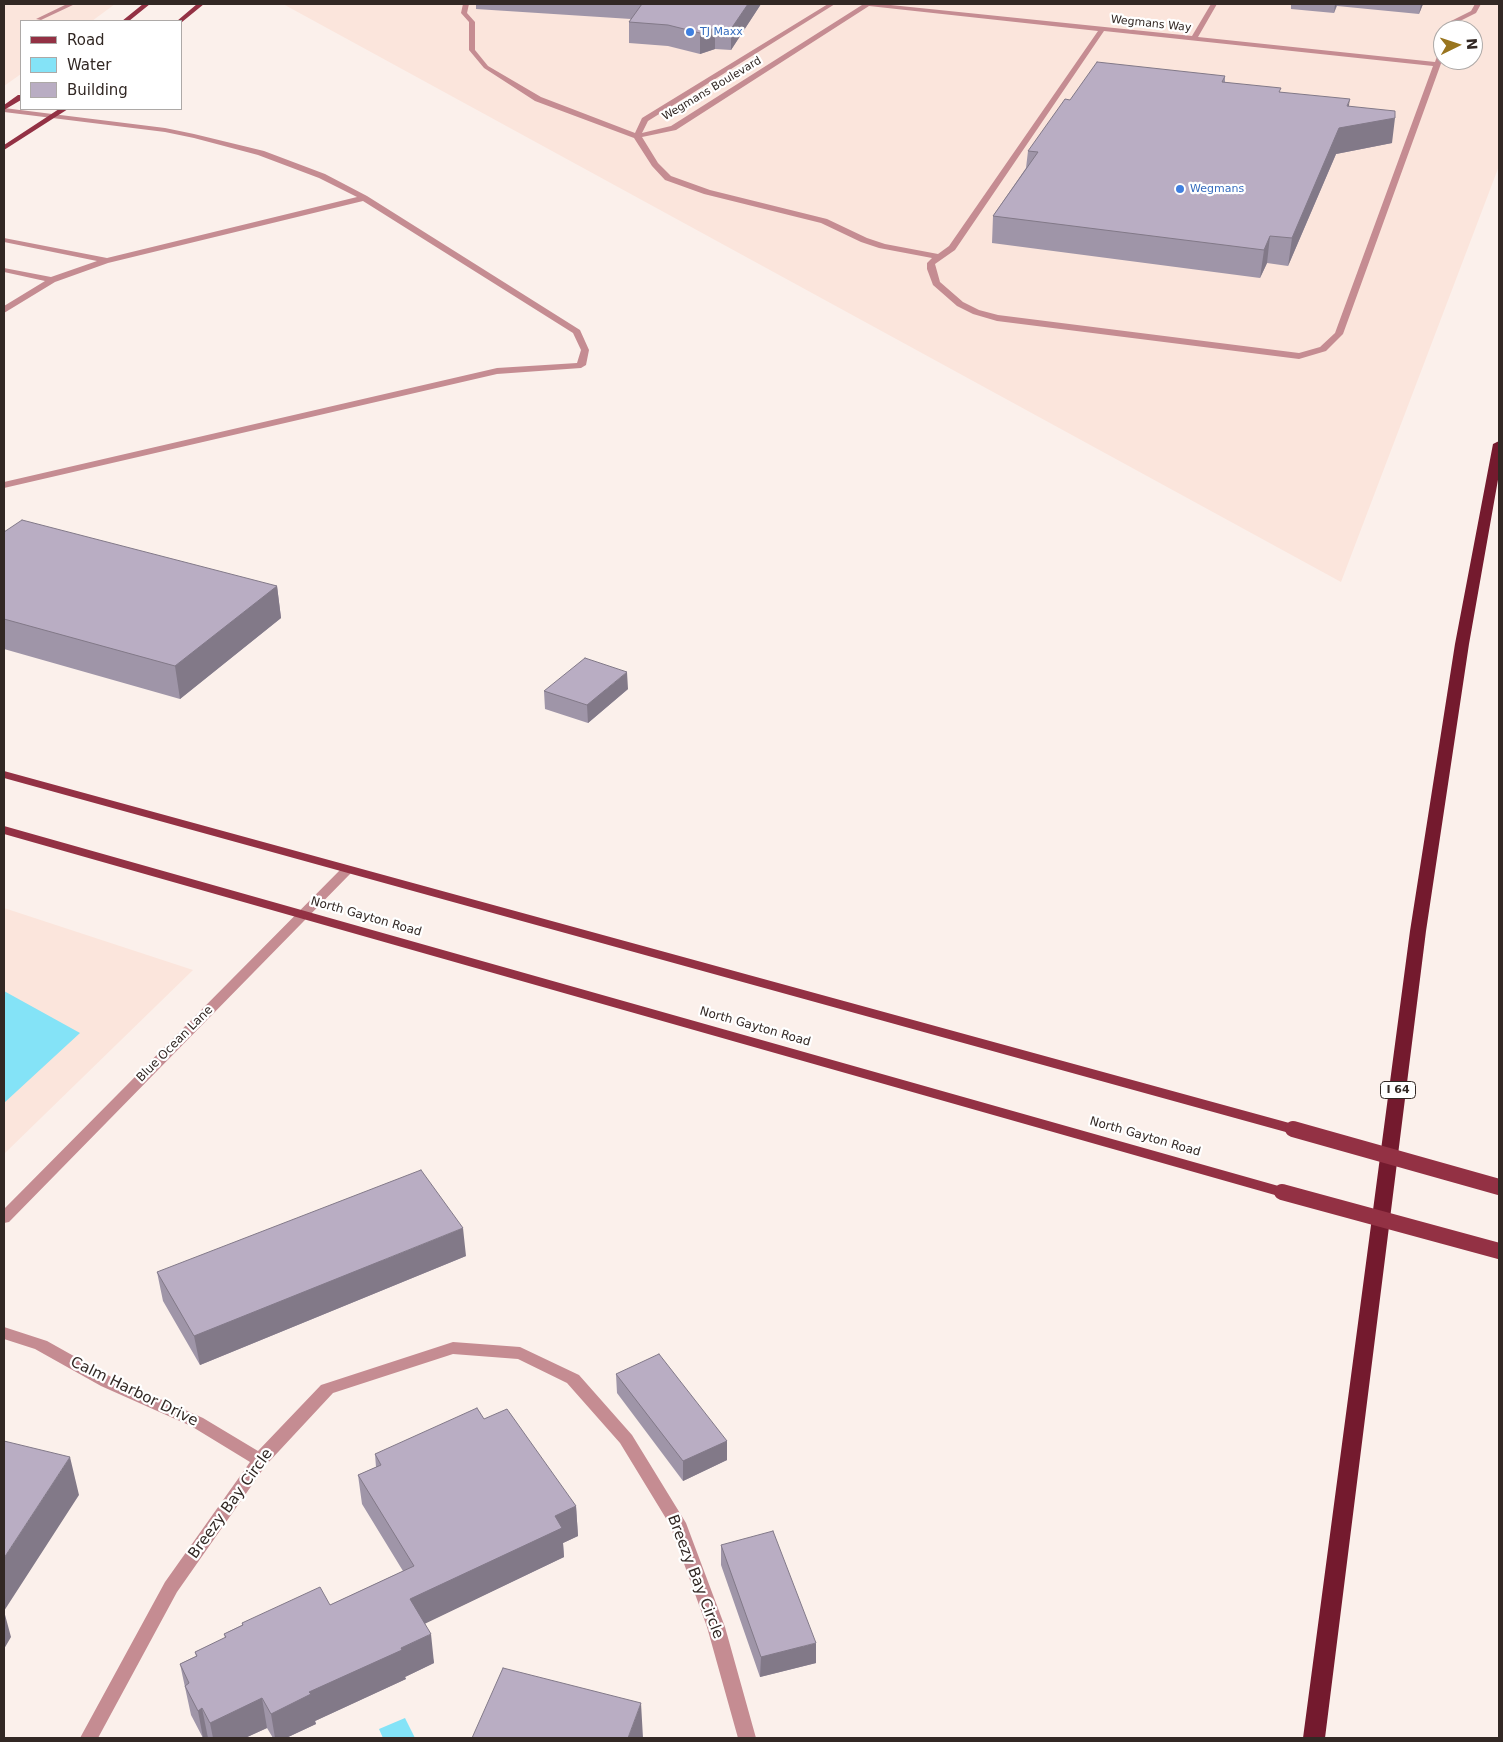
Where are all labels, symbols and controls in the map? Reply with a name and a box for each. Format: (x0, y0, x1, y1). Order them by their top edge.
street label: Wegmans Way (1110, 13, 1192, 35)
legend (20, 20, 182, 110)
north arrow (1433, 20, 1483, 70)
place label: TJ Maxx (700, 25, 743, 39)
marker: TJ Maxx (684, 26, 696, 38)
text: Road (67, 31, 105, 49)
text: N (1464, 38, 1480, 50)
street label: Wegmans Boulevard (660, 54, 764, 124)
text: Water (67, 56, 111, 74)
text: Building (67, 81, 128, 99)
place label: Wegmans (1190, 182, 1244, 196)
marker: Wegmans (1174, 183, 1186, 195)
street label: North Gayton Road (309, 894, 423, 940)
street label: Blue Ocean Lane (134, 1003, 216, 1085)
street label: North Gayton Road (698, 1004, 812, 1050)
road number: I 64 (1380, 1082, 1416, 1098)
street label: North Gayton Road (1088, 1114, 1202, 1160)
street label: Calm Harbor Drive (67, 1353, 201, 1431)
street label: Breezy Bay Circle (185, 1446, 277, 1562)
street label: Breezy Bay Circle (663, 1512, 727, 1642)

